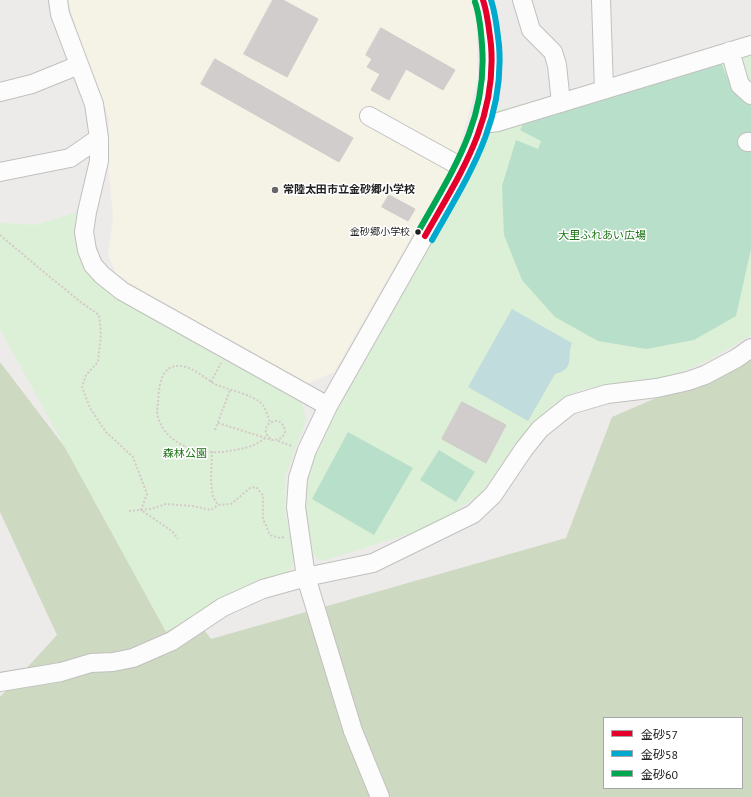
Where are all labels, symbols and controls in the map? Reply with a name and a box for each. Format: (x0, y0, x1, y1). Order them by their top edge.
place label: 常陸太田市立金砂郷小学校 (283, 183, 415, 197)
marker: 常陸太田市立金砂郷小学校 (270, 185, 280, 195)
place label: 金砂郷小学校 (350, 226, 410, 238)
marker: 金砂郷小学校 (413, 227, 423, 237)
park label: 大里ふれあい広場 (558, 229, 646, 243)
park label: 森林公園 (163, 447, 207, 461)
legend (603, 717, 743, 789)
text: 金砂57 (641, 727, 678, 742)
text: 金砂58 (641, 747, 678, 762)
text: 金砂60 (641, 767, 678, 782)

